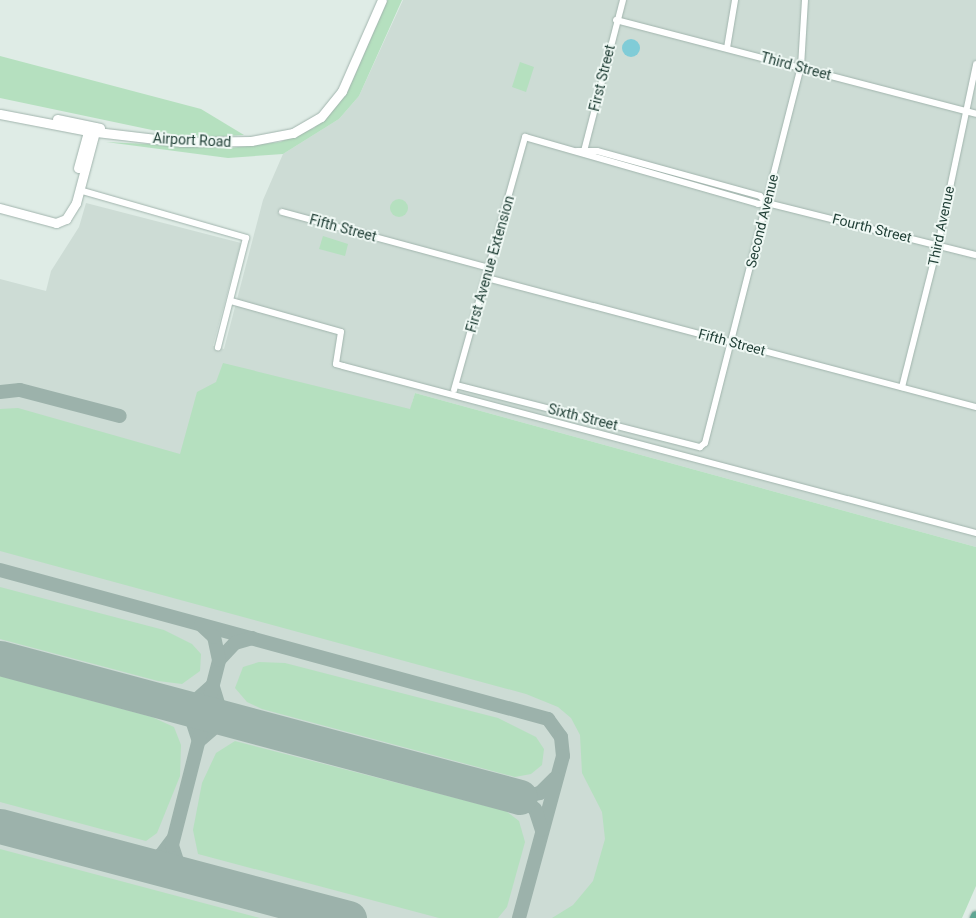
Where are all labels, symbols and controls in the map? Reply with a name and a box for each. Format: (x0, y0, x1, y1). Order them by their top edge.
street label: First Street (586, 43, 618, 113)
street label: Third Street (759, 49, 833, 83)
street label: Airport Road (152, 130, 232, 150)
street label: Second Avenue (742, 172, 782, 270)
street label: Third Avenue (924, 185, 958, 267)
street label: First Avenue Extension (462, 194, 518, 334)
street label: Fourth Street (831, 210, 913, 246)
street label: Fifth Street (308, 211, 378, 245)
street label: Fifth Street (697, 325, 767, 359)
street label: Sixth Street (546, 400, 620, 434)

